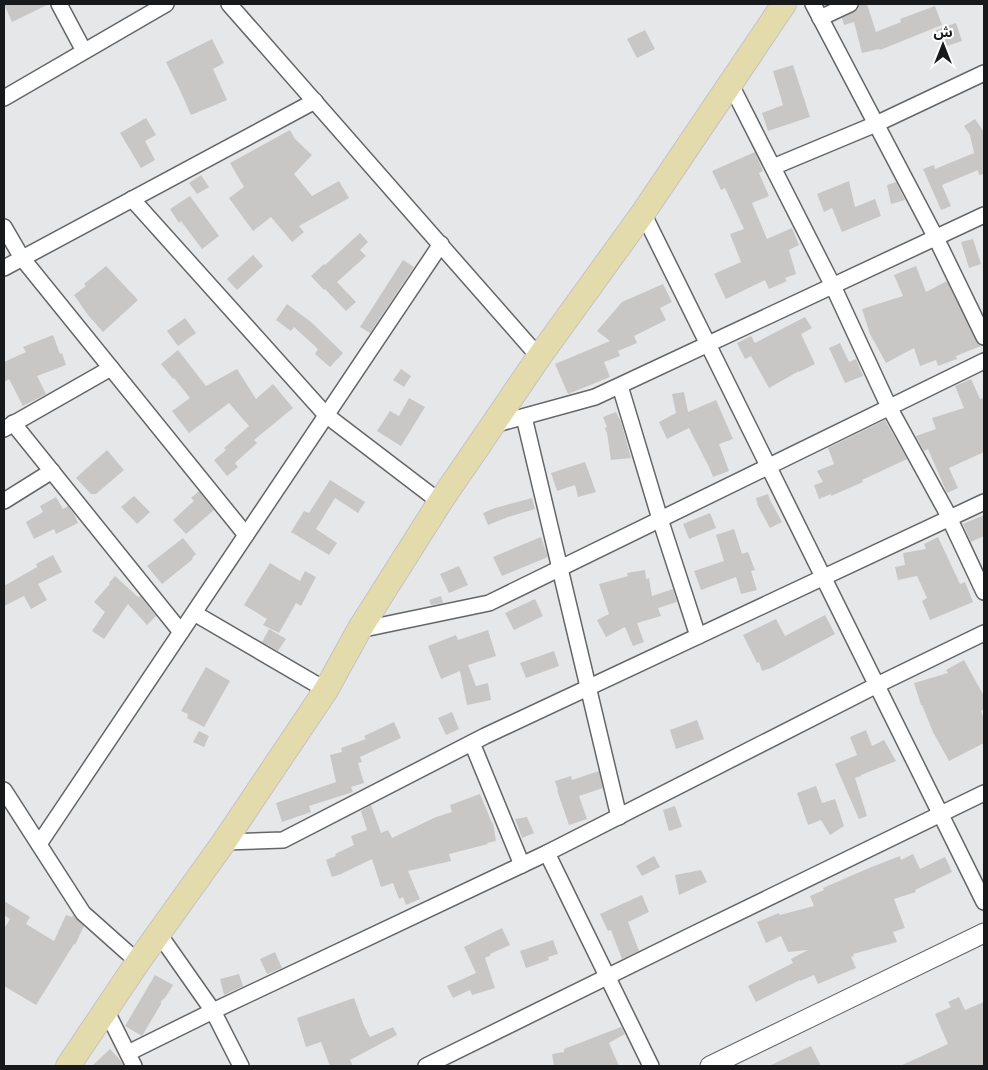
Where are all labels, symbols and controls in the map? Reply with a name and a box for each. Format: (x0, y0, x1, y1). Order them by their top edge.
north arrow (918, 20, 968, 70)
text: ش (933, 22, 953, 42)

